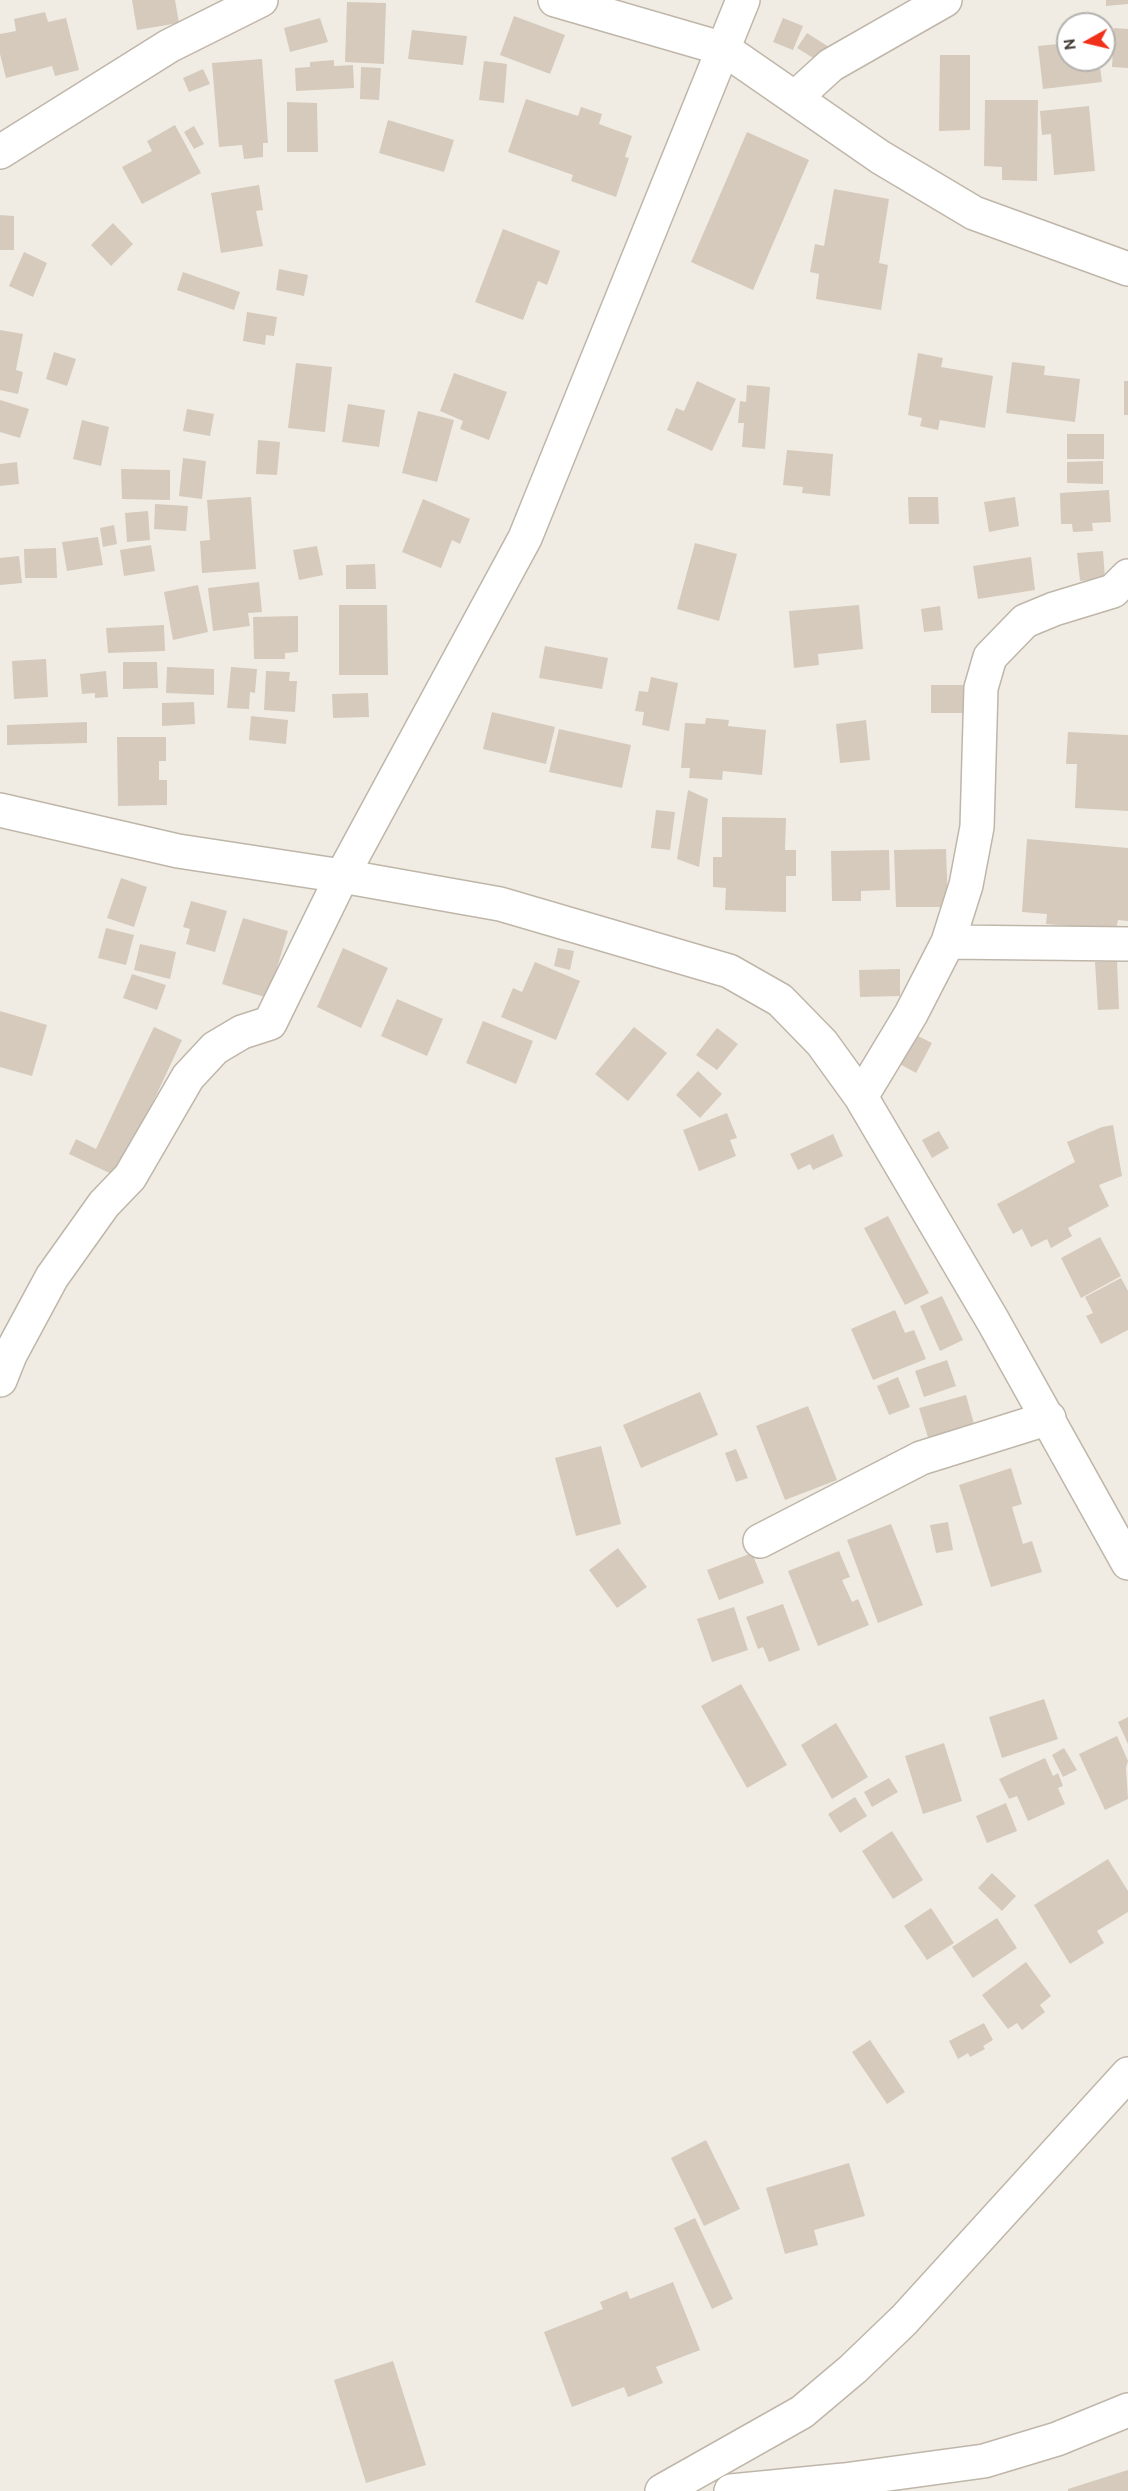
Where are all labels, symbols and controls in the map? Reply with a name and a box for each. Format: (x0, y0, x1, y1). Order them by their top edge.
north arrow (1056, 12, 1116, 72)
text: N (1059, 37, 1080, 51)

